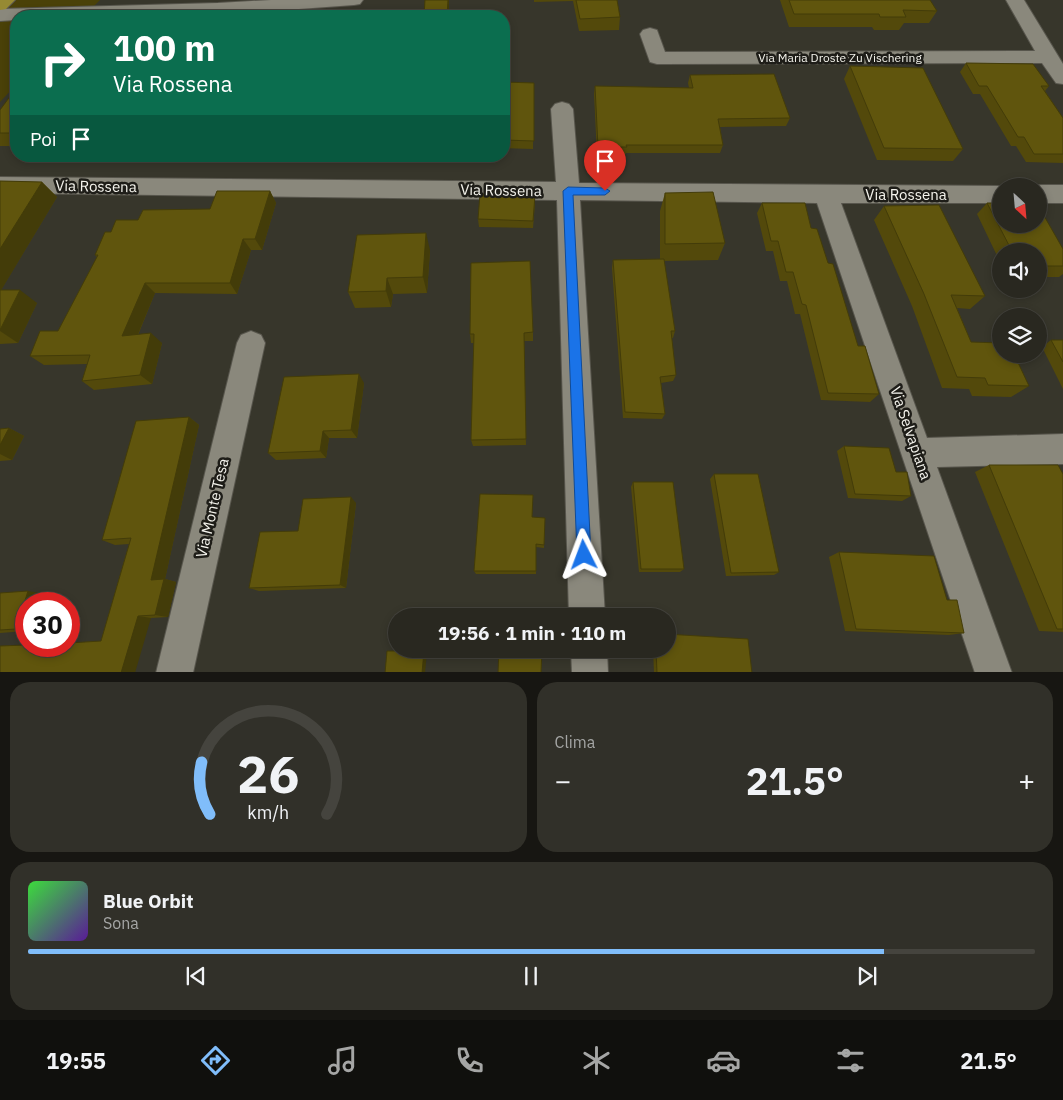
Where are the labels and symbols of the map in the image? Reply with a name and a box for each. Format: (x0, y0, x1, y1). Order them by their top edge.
street label: Via Maria Droste Zu Vischering (758, 50, 922, 65)
pin (584, 140, 626, 191)
street label: Via Rossena (55, 176, 137, 196)
north arrow (992, 178, 1048, 232)
street label: Via Rossena (460, 180, 542, 200)
street label: Via Rossena (865, 185, 947, 204)
street label: Via Selvapiana (886, 384, 936, 482)
street label: Via Monte Tesa (191, 456, 233, 560)
position arrow (557, 528, 609, 580)
speed limit sign: 30 (15, 592, 80, 657)

